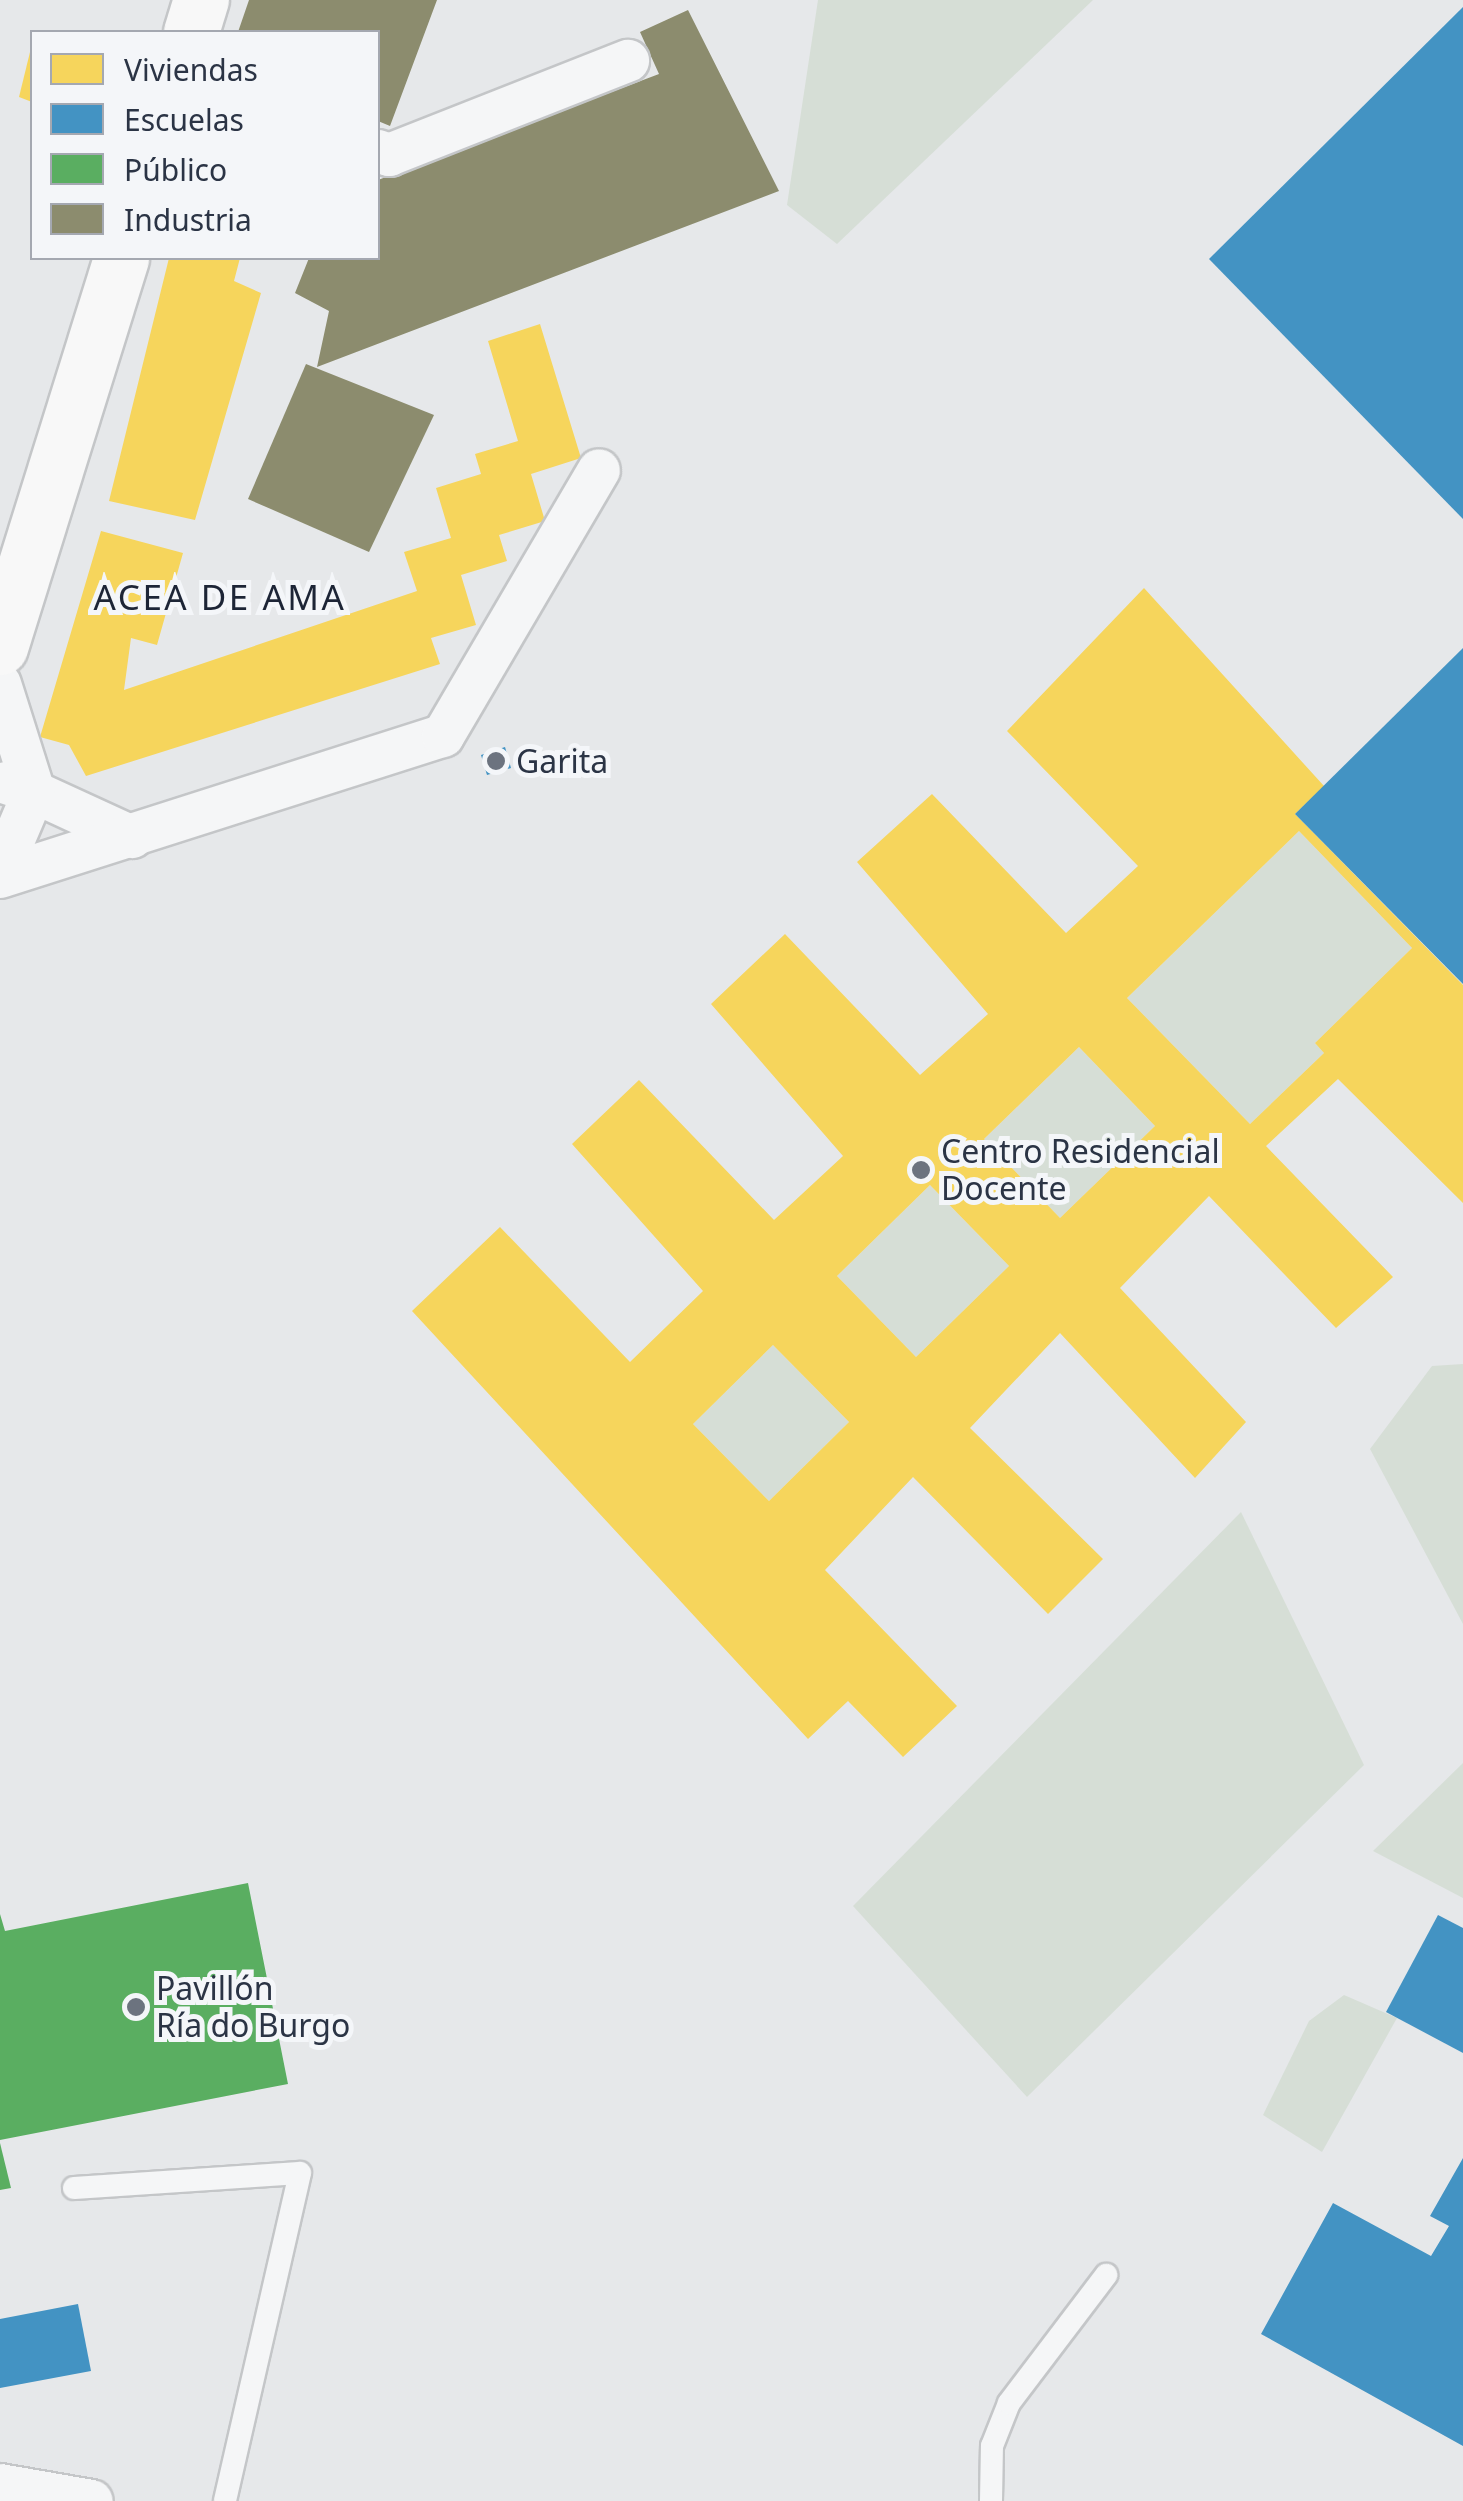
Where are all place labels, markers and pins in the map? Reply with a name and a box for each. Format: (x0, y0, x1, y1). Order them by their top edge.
place label: Garita (516, 742, 608, 780)
marker: Garita (485, 750, 507, 772)
place label: Centro Residencial Docente (941, 1133, 1220, 1208)
marker: Centro Residencial Docente (910, 1159, 932, 1181)
place label: Pavillón Ría do Burgo (156, 1970, 350, 2045)
marker: Pavillón Ría do Burgo (125, 1996, 147, 2018)

